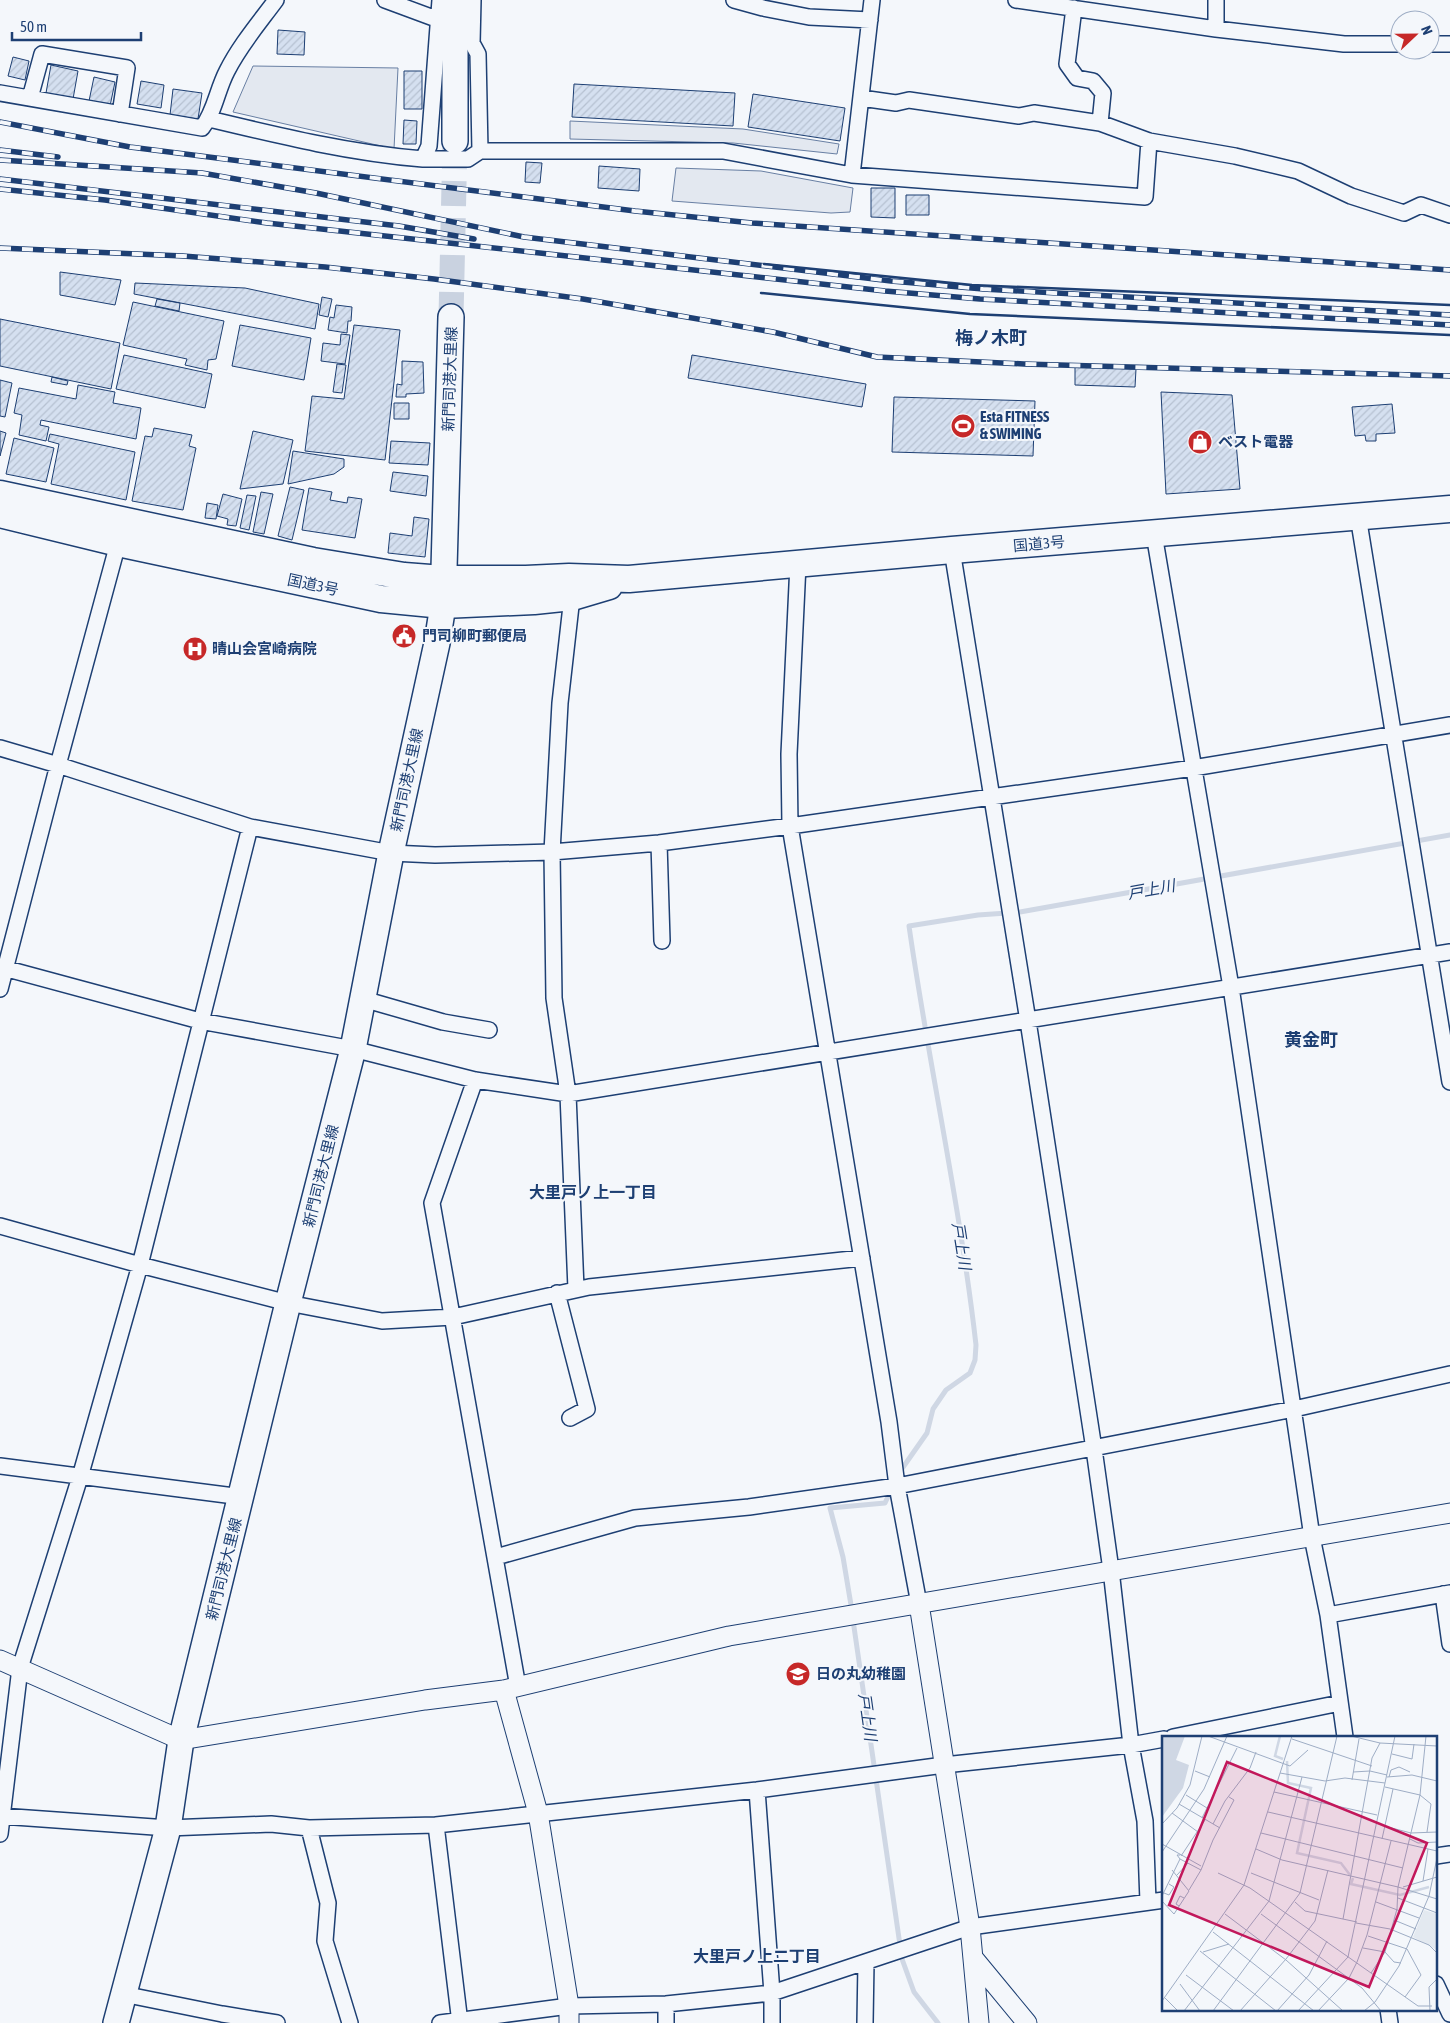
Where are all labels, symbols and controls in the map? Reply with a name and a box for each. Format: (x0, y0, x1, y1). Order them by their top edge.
scale bar (12, 10, 141, 42)
north arrow (1390, 10, 1440, 60)
text: 50 m (20, 18, 47, 35)
text: N (1418, 23, 1436, 37)
street label: 新門司港大里線 (439, 326, 460, 432)
district label: 梅ノ木町 (955, 327, 1027, 348)
place label: Esta FITNESS & SWIMING (980, 408, 1050, 442)
sports icon: Esta FITNESS & SWIMING (950, 413, 976, 439)
shop icon: ベスト電器 (1187, 429, 1213, 455)
place label: ベスト電器 (1218, 433, 1294, 450)
street label: 国道3号 (1012, 533, 1066, 554)
street label: 国道3号 (286, 571, 340, 598)
public building icon: 門司柳町郵便局 (391, 623, 417, 649)
place label: 門司柳町郵便局 (422, 627, 527, 644)
hospital icon: 晴山会宮崎病院 (182, 636, 208, 662)
place label: 晴山会宮崎病院 (212, 640, 317, 657)
street label: 新門司港大里線 (387, 727, 426, 833)
water label: 戸上川 (1126, 876, 1178, 902)
district label: 黄金町 (1284, 1029, 1338, 1050)
street label: 新門司港大里線 (300, 1123, 341, 1229)
district label: 大里戸ノ上一丁目 (529, 1183, 657, 1201)
water label: 戸上川 (949, 1221, 975, 1273)
street label: 新門司港大里線 (203, 1516, 244, 1622)
school or university icon: 日の丸幼稚園 (785, 1661, 811, 1687)
place label: 日の丸幼稚園 (816, 1665, 906, 1682)
water label: 戸上川 (856, 1692, 881, 1744)
inset map (1162, 1736, 1438, 2010)
district label: 大里戸ノ上二丁目 (693, 1947, 821, 1965)

